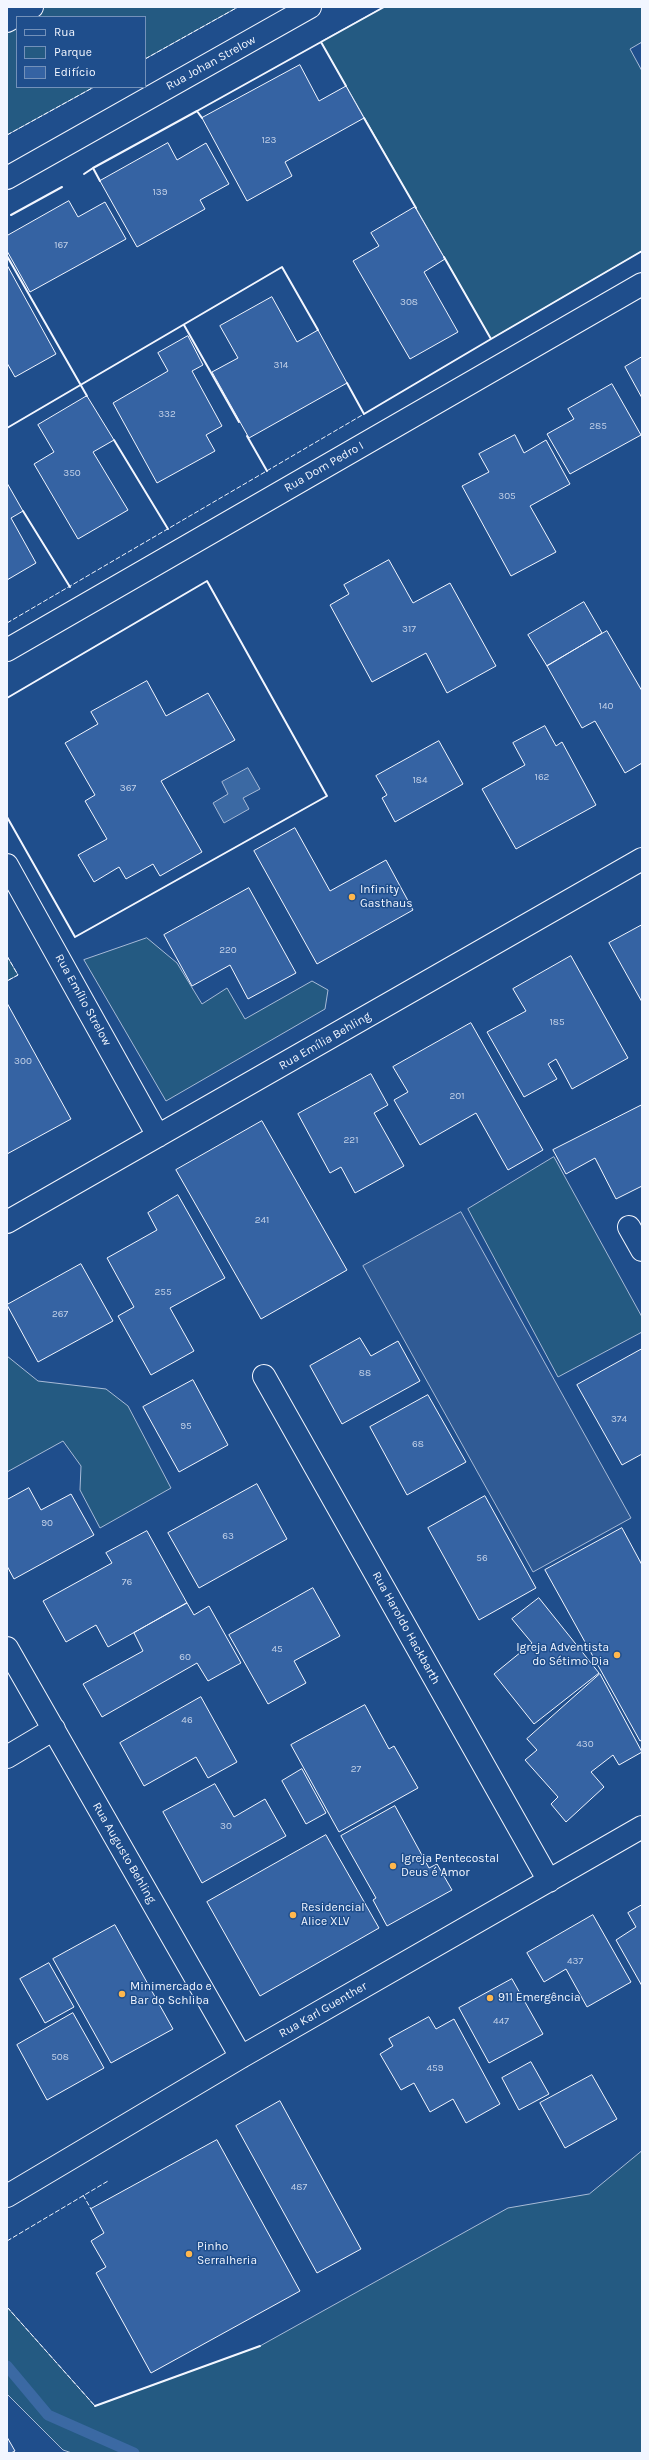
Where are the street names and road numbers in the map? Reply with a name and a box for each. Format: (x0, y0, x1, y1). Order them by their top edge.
street label: Rua Johan Strelow (164, 32, 258, 94)
street label: Rua Dom Pedro I (282, 438, 366, 496)
street label: Rua Emílio Strelow (52, 952, 114, 1048)
street label: Rua Emília Behling (276, 1009, 374, 1073)
street label: Rua Haroldo Hackbarth (369, 1569, 443, 1687)
street label: Rua Augusto Behling (89, 1800, 159, 1906)
street label: Rua Karl Guenther (276, 1979, 370, 2041)

